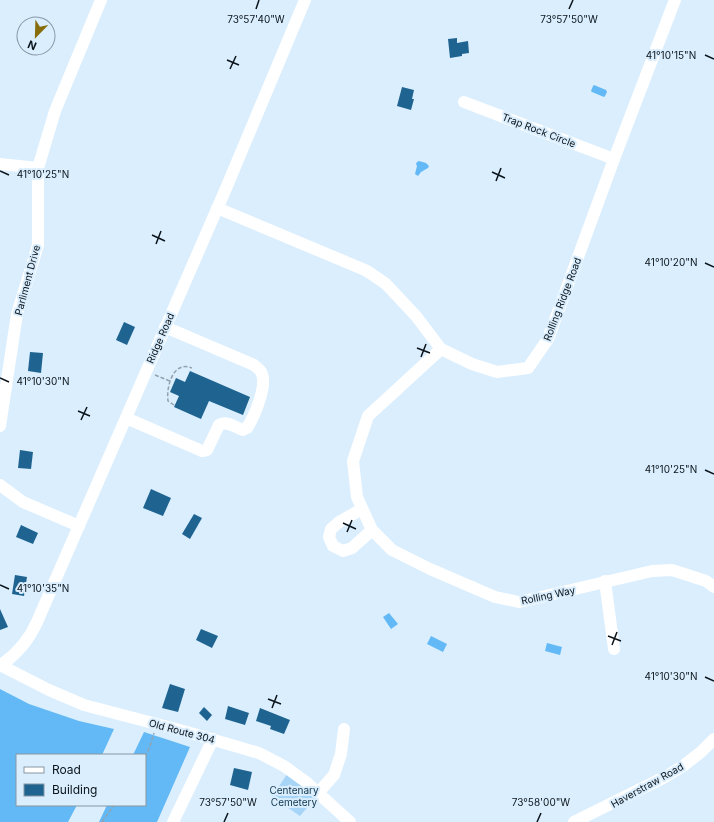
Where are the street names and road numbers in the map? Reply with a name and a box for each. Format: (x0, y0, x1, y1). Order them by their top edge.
street label: Trap Rock Circle (501, 110, 578, 150)
street label: Parliment Drive (12, 243, 42, 316)
street label: Rolling Ridge Road (541, 256, 583, 342)
street label: Ridge Road (144, 311, 176, 365)
street label: Rolling Way (520, 583, 576, 607)
street label: Old Route 304 (148, 716, 216, 746)
street label: Haverstraw Road (609, 760, 685, 810)

